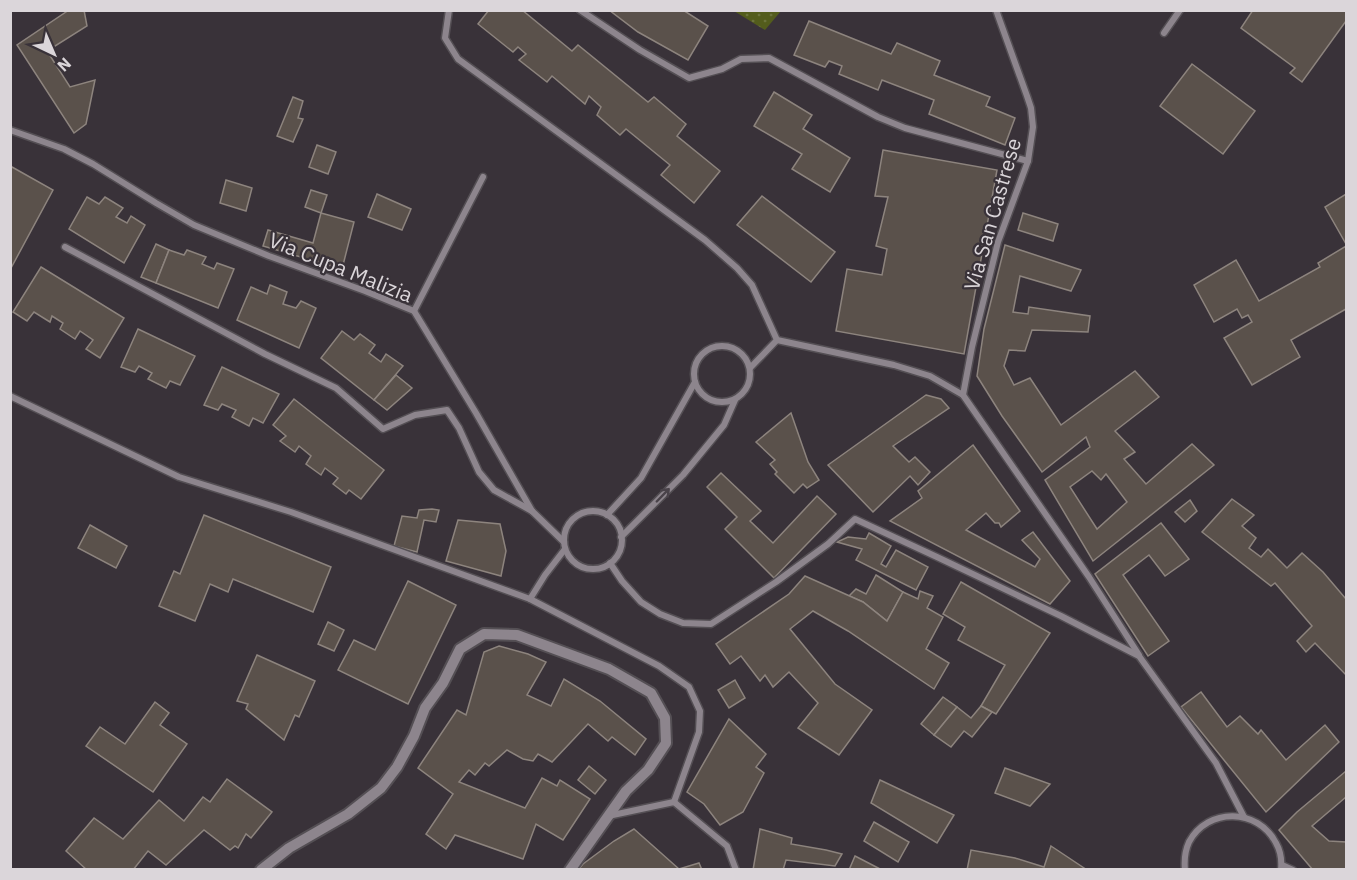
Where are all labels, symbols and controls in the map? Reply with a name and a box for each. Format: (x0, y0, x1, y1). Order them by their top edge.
north arrow (24, 24, 84, 84)
text: N (53, 54, 76, 76)
street label: Via San Castrese (957, 135, 1027, 293)
street label: Via Cupa Malizia (265, 225, 417, 309)
one-way arrow (655, 488, 670, 503)

